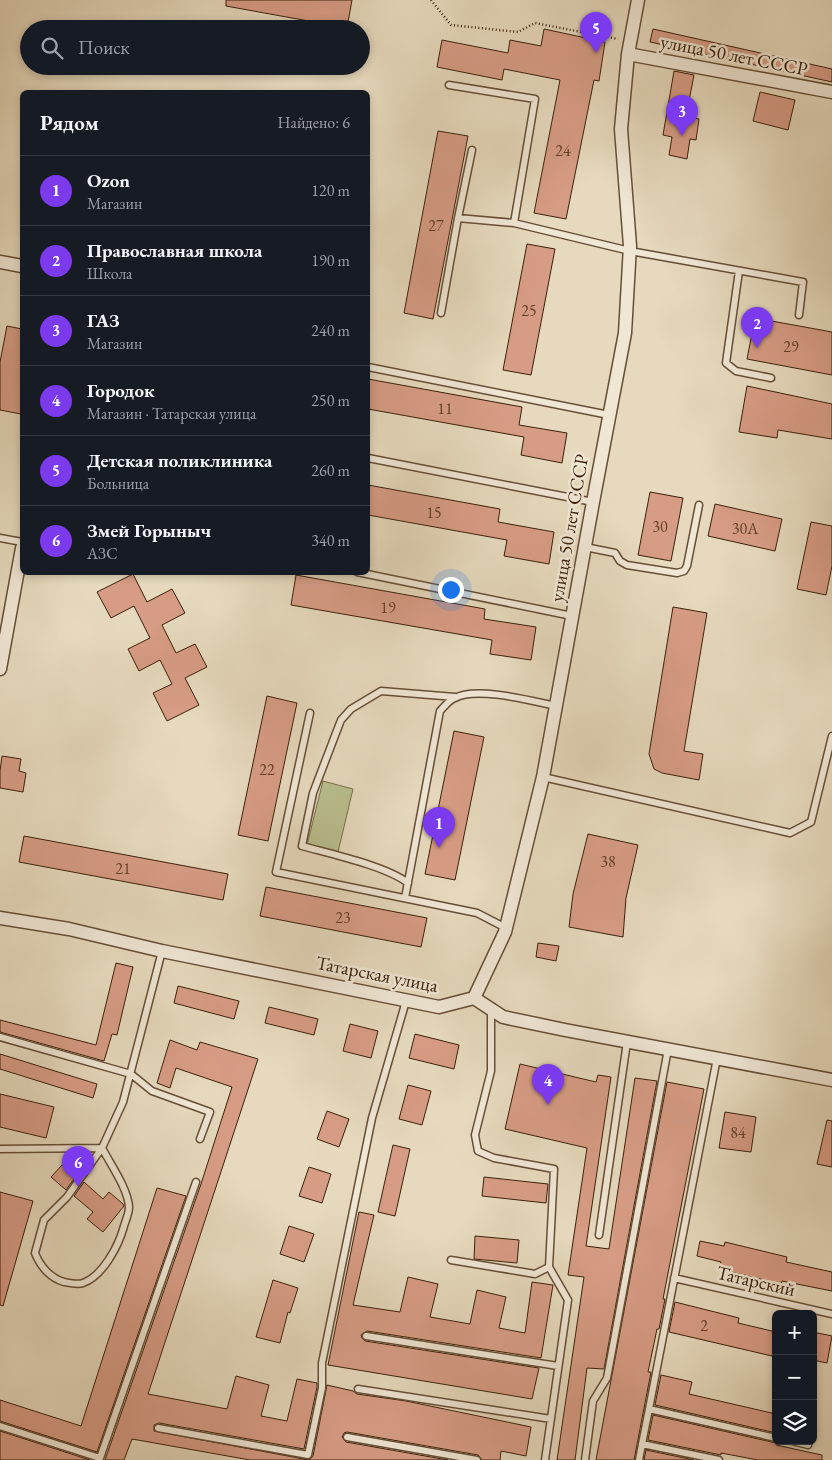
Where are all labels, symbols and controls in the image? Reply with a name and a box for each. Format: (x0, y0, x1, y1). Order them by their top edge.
pin: 5 (580, 12, 612, 53)
search box (20, 20, 370, 75)
street label: улица 50 лет СССР (658, 28, 810, 82)
icon: search (38, 34, 66, 62)
text: Поиск (78, 35, 130, 60)
pin: 3 (666, 95, 698, 136)
text: Рядом (40, 109, 99, 136)
text: Найдено: 6 (278, 112, 350, 133)
house number: 24 (555, 140, 571, 161)
text: Ozon (87, 168, 130, 193)
text: 1 (52, 180, 60, 201)
text: 120 m (311, 180, 350, 201)
text: Магазин (87, 193, 142, 214)
house number: 27 (428, 215, 444, 236)
text: Православная школа (87, 238, 262, 263)
text: 2 (52, 250, 60, 271)
text: 190 m (311, 250, 350, 271)
text: Школа (87, 263, 132, 284)
house number: 25 (521, 300, 537, 321)
pin: 2 (741, 307, 773, 348)
text: ГАЗ (87, 308, 120, 333)
text: 3 (52, 320, 60, 341)
text: 240 m (311, 320, 350, 341)
text: Магазин (87, 333, 142, 354)
house number: 29 (783, 336, 799, 357)
text: Городок (87, 378, 154, 403)
text: 4 (52, 390, 60, 411)
text: 250 m (311, 390, 350, 411)
house number: 11 (437, 398, 453, 419)
text: Магазин · Татарская улица (87, 403, 256, 424)
text: Детская поликлиника (87, 448, 272, 473)
street label: улица 50 лет СССР (544, 452, 594, 604)
text: 5 (52, 460, 60, 481)
text: 260 m (311, 460, 350, 481)
text: Больница (87, 473, 149, 494)
house number: 15 (426, 502, 442, 523)
house number: 30 (652, 516, 668, 537)
text: Змей Горыныч (87, 518, 211, 543)
house number: 30А (732, 518, 759, 539)
text: 6 (52, 530, 60, 551)
text: 340 m (311, 530, 350, 551)
text: АЗС (87, 543, 118, 564)
your location (438, 577, 464, 603)
house number: 19 (380, 597, 396, 618)
house number: 22 (259, 759, 275, 780)
pin: 1 (423, 807, 455, 848)
house number: 38 (600, 851, 616, 872)
house number: 21 (115, 858, 131, 879)
house number: 23 (335, 907, 351, 928)
street label: Татарская улица (314, 950, 441, 998)
pin: 4 (532, 1064, 564, 1105)
house number: 84 (730, 1122, 746, 1143)
pin: 6 (62, 1146, 94, 1187)
street label: Татарский (714, 1260, 798, 1302)
map controls (772, 1310, 817, 1445)
button: + (772, 1310, 817, 1355)
house number: 2 (700, 1315, 708, 1336)
button: − (772, 1355, 817, 1400)
button: layers (772, 1400, 817, 1445)

